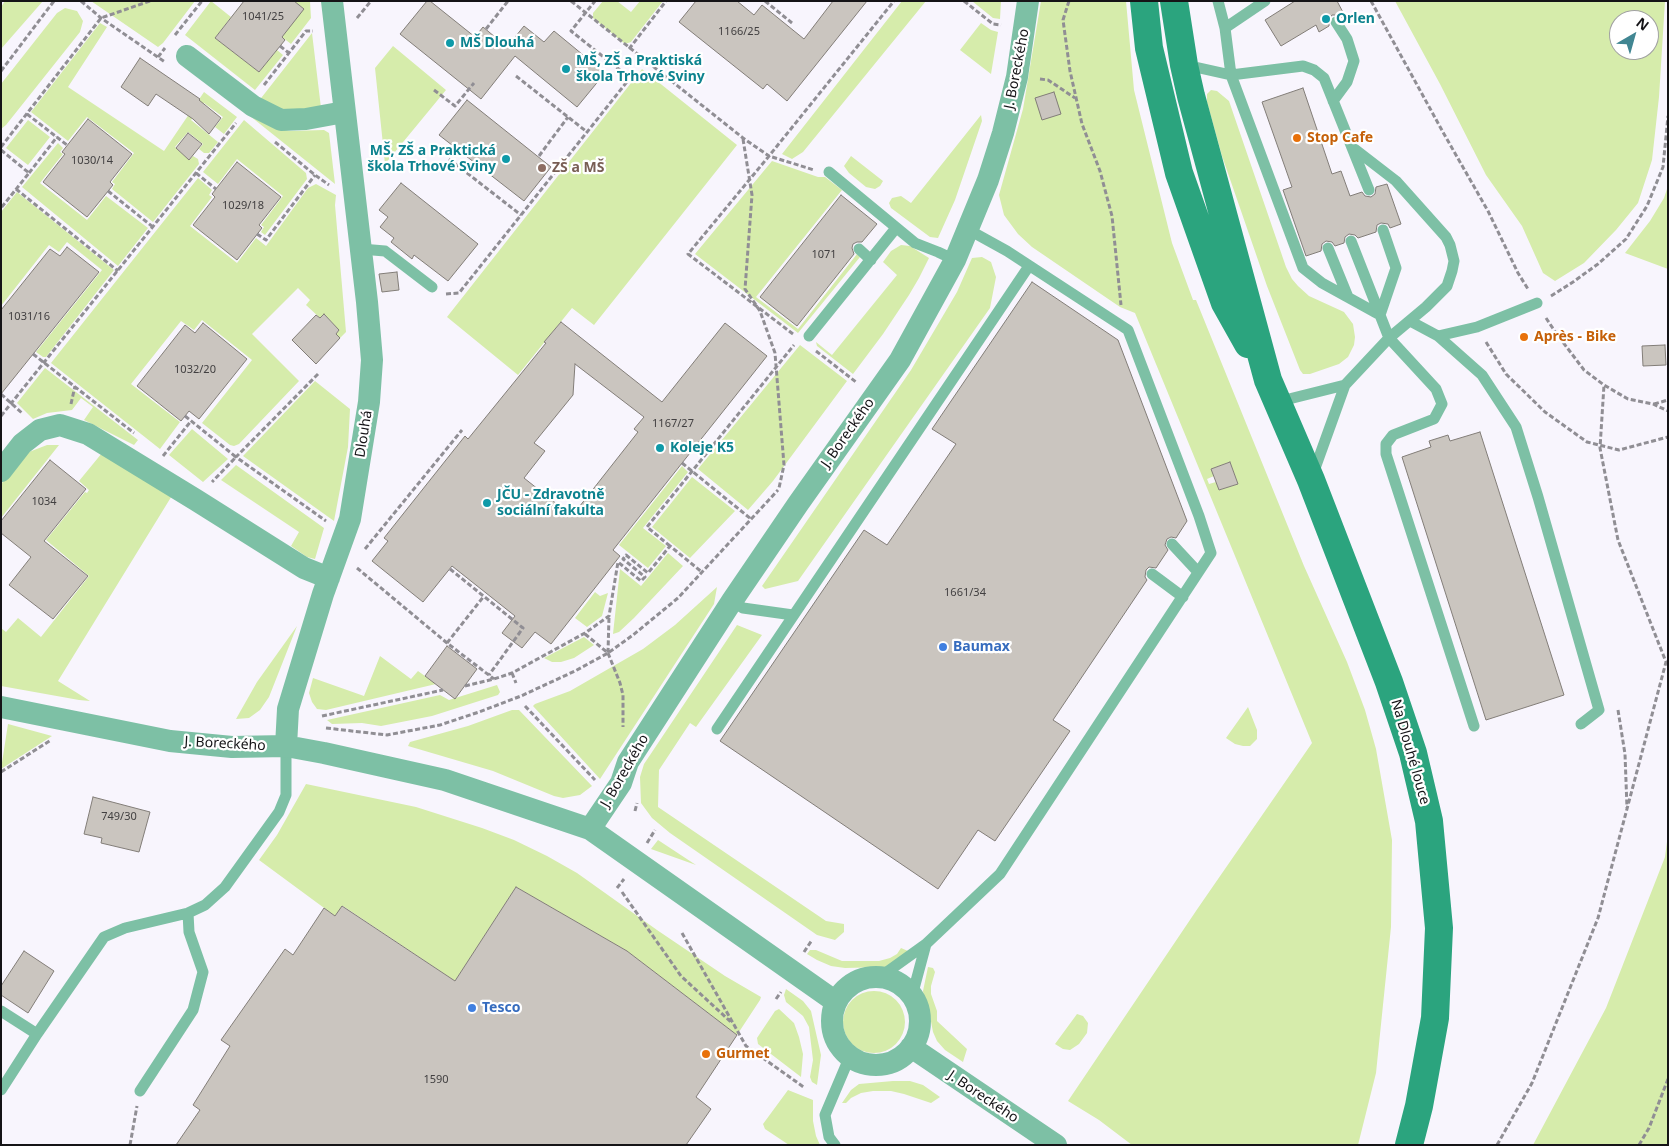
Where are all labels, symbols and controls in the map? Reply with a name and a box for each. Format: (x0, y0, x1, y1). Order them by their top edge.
house number: 1041/25 (242, 10, 284, 24)
north arrow (1609, 10, 1659, 60)
place label: Orlen (1336, 11, 1375, 27)
marker: Orlen (1320, 13, 1332, 25)
text: N (1633, 13, 1653, 35)
house number: 1166/25 (718, 25, 760, 39)
street label: J. Boreckého (1001, 27, 1033, 111)
place label: MŠ Dlouhá (460, 35, 534, 51)
marker: MŠ Dlouhá (444, 37, 456, 49)
place label: MŠ, ZŠ a Praktiská škola Trhové Sviny (576, 53, 705, 85)
marker: MŠ, ZŠ a Praktiská škola Trhové Sviny (560, 63, 572, 75)
place label: Stop Cafe (1307, 130, 1373, 146)
marker: Stop Cafe (1291, 132, 1303, 144)
place label: MŠ, ZŠ a Praktická škola Trhové Sviny (367, 143, 496, 176)
marker: MŠ, ZŠ a Praktická škola Trhové Sviny (500, 153, 512, 165)
house number: 1030/14 (71, 154, 113, 168)
place label: ZŠ a MŠ (552, 160, 604, 176)
marker: ZŠ a MŠ (536, 162, 548, 174)
house number: 1029/18 (222, 199, 264, 213)
house number: 1071 (811, 248, 837, 262)
house number: 1031/16 (8, 310, 50, 324)
place label: Après - Bike (1534, 329, 1616, 345)
marker: Après - Bike (1518, 331, 1530, 343)
house number: 1032/20 (174, 363, 216, 377)
street label: J. Boreckého (818, 395, 878, 471)
street label: Dlouhá (352, 409, 376, 459)
house number: 1167/27 (652, 417, 694, 431)
place label: Koleje K5 (670, 440, 734, 456)
marker: Koleje K5 (654, 442, 666, 454)
place label: JČU - Zdravotně sociální fakulta (497, 487, 605, 520)
house number: 1034 (31, 495, 57, 509)
marker: JČU - Zdravotně sociální fakulta (481, 497, 493, 509)
house number: 1661/34 (944, 586, 986, 600)
place label: Baumax (953, 639, 1010, 655)
marker: Baumax (937, 641, 949, 653)
street label: Na Dlouhé louce (1387, 697, 1433, 807)
street label: J. Boreckého (597, 732, 653, 810)
street label: J. Boreckého (184, 733, 266, 755)
house number: 749/30 (101, 810, 137, 824)
place label: Tesco (482, 1000, 520, 1016)
marker: Tesco (466, 1002, 478, 1014)
place label: Gurmet (716, 1046, 770, 1062)
marker: Gurmet (700, 1048, 712, 1060)
street label: J. Boreckého (945, 1067, 1021, 1127)
house number: 1590 (423, 1073, 449, 1087)

